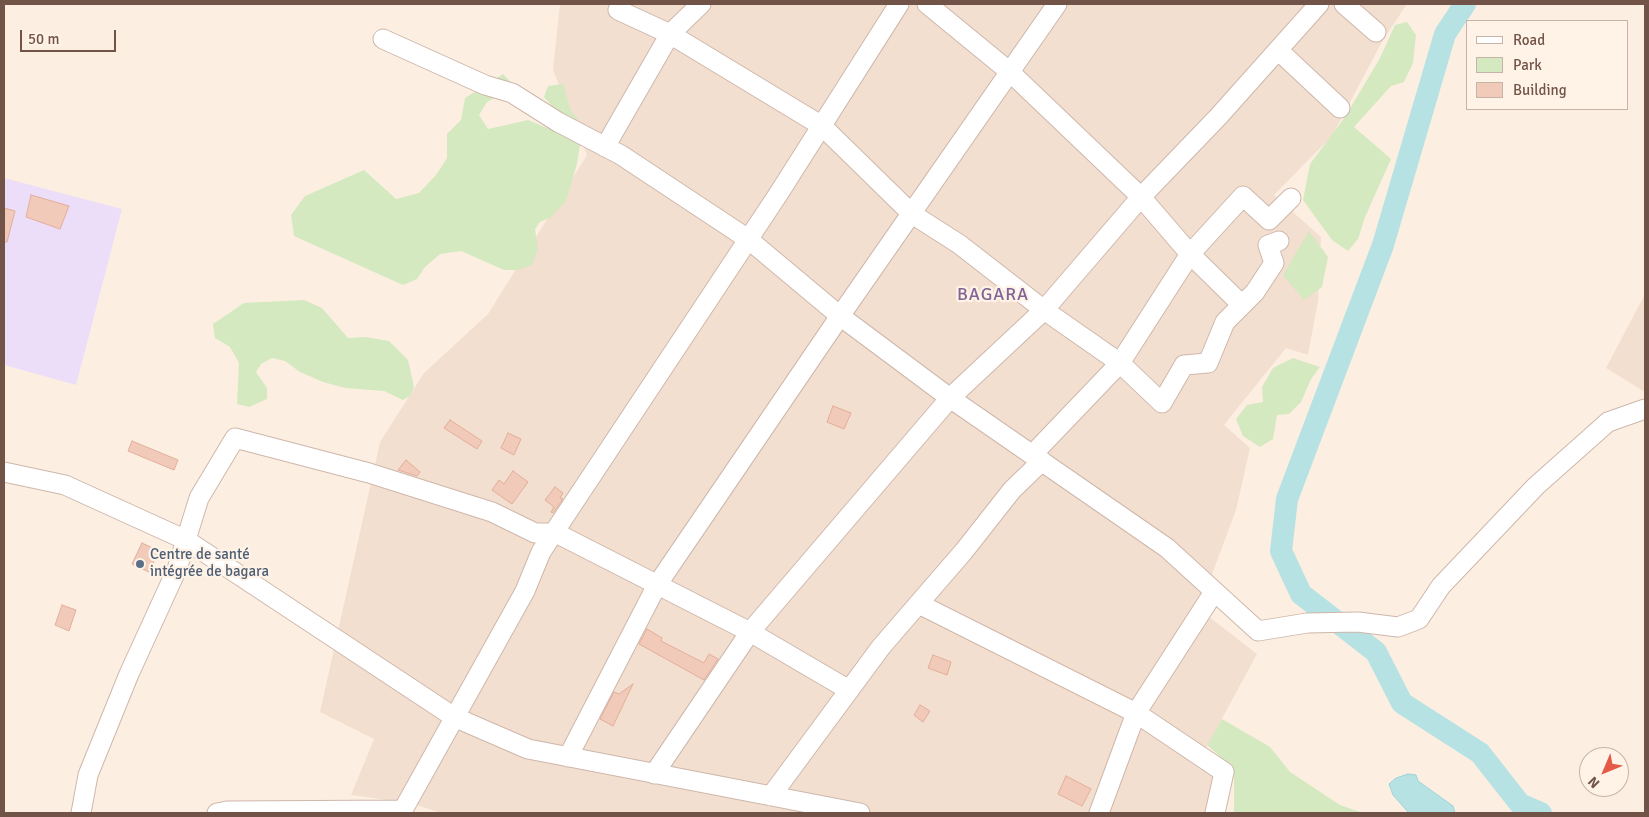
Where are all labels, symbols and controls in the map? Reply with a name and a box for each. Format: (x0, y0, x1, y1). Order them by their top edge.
scale bar (22, 20, 119, 52)
legend (1466, 20, 1629, 110)
text: 50 m (28, 30, 59, 48)
text: Road (1513, 31, 1545, 49)
text: Park (1513, 56, 1542, 74)
text: Building (1513, 81, 1567, 99)
district label: BAGARA (956, 284, 1030, 306)
place label: Centre de santé intégrée de bagara (150, 546, 269, 581)
marker: Centre de santé intégrée de bagara (134, 558, 146, 570)
north arrow (1579, 747, 1629, 797)
text: N (1584, 773, 1603, 792)

